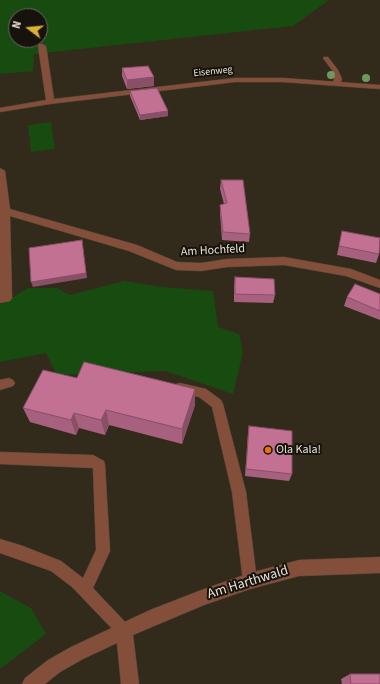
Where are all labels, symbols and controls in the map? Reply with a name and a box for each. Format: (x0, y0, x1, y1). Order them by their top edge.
north arrow (8, 8, 48, 48)
text: N (9, 19, 25, 30)
street label: Eisenweg (193, 64, 233, 80)
street label: Am Hochfeld (181, 242, 245, 260)
place label: Ola Kala! (276, 443, 321, 457)
marker: Ola Kala! (263, 445, 273, 455)
street label: Am Harthwald (206, 563, 290, 603)

